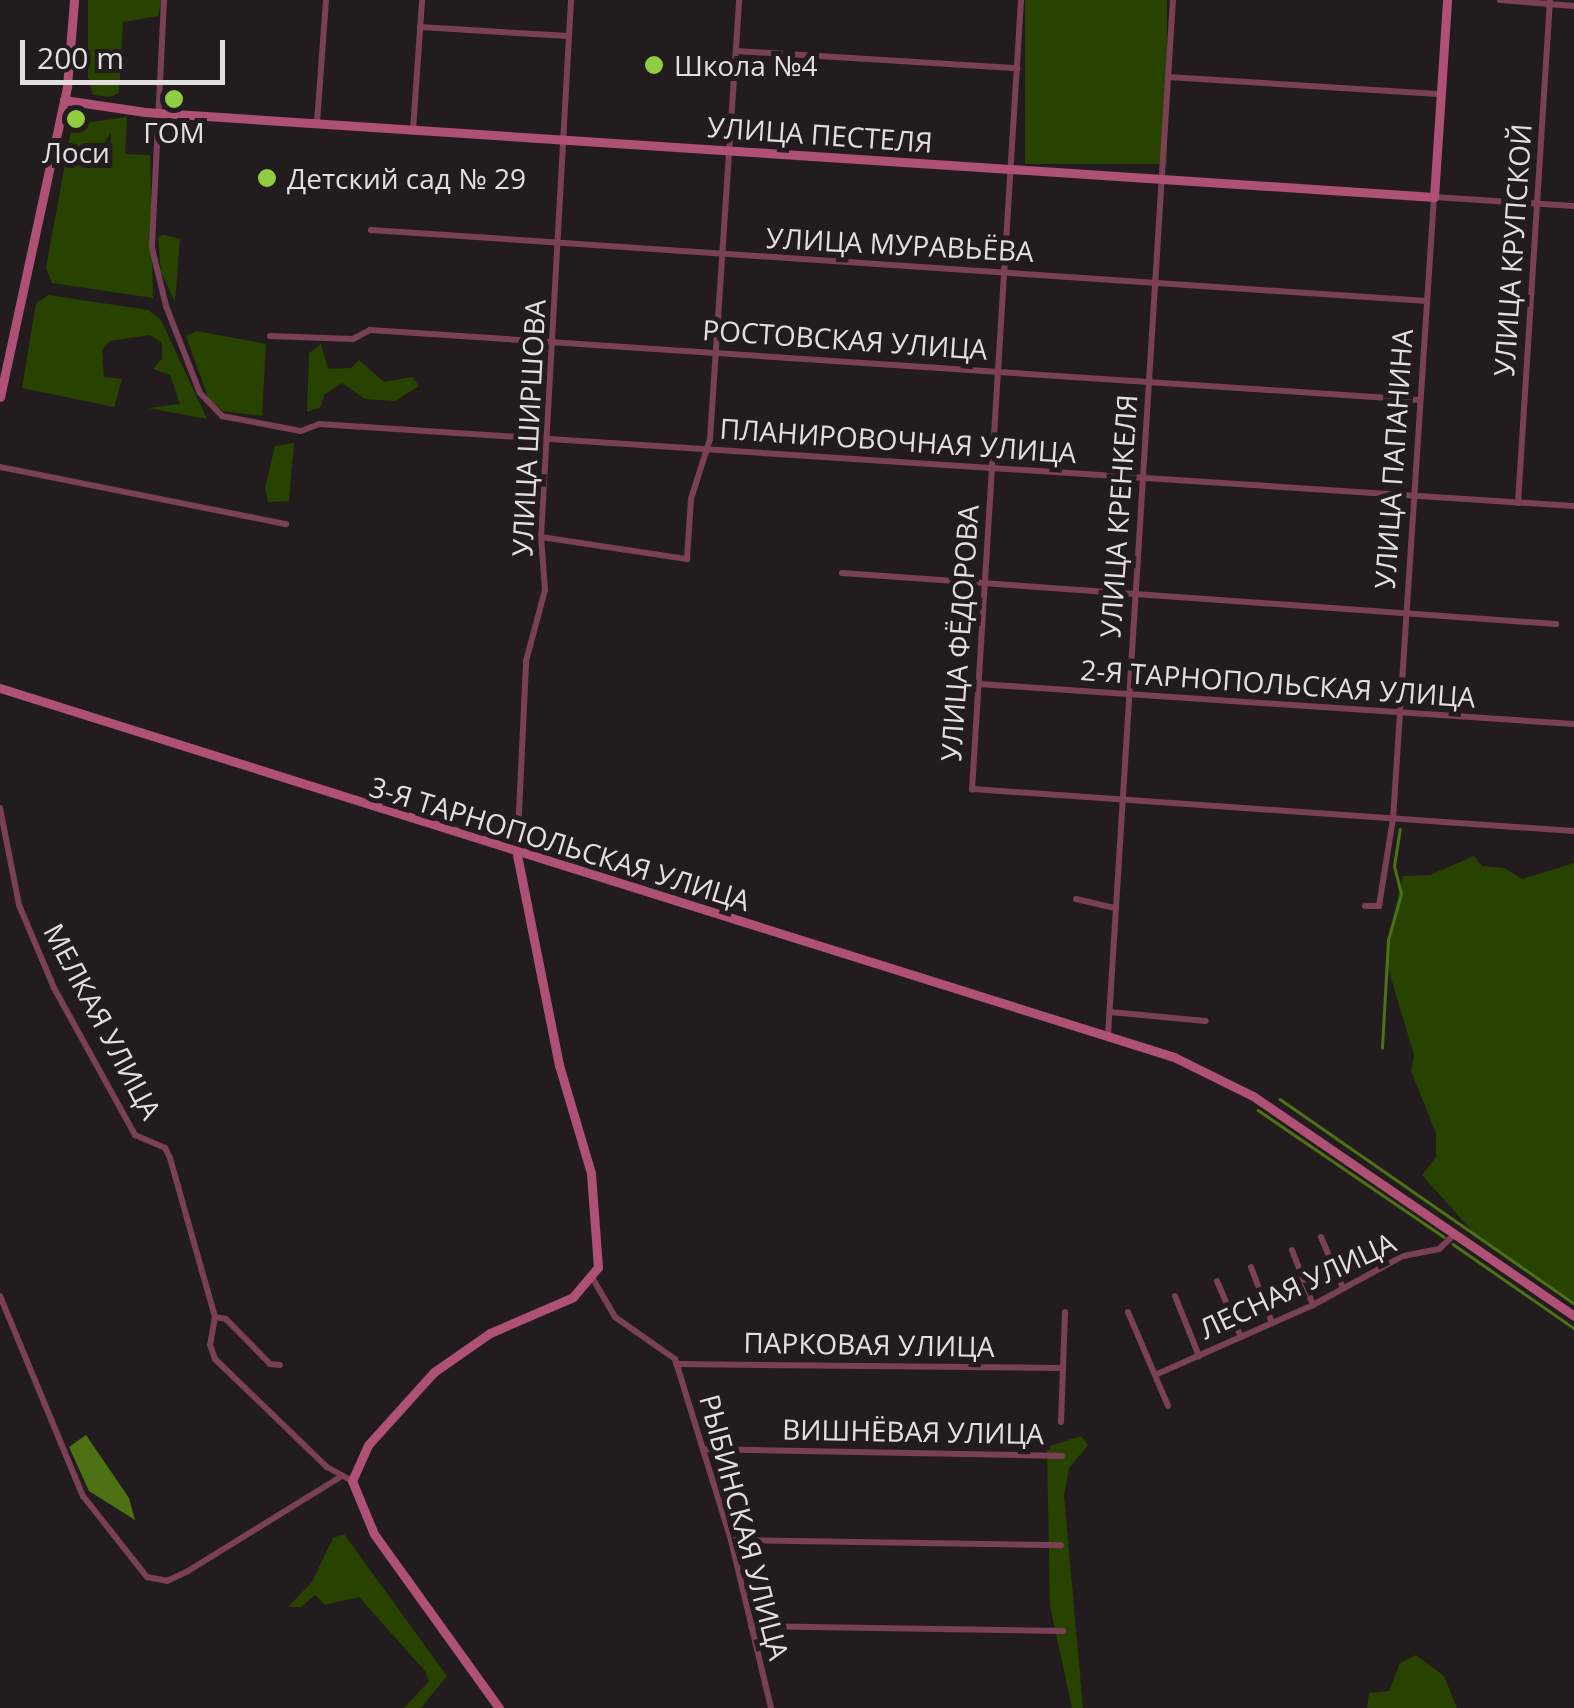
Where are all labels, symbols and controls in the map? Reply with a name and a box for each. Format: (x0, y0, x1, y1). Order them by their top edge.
scale bar (25, 20, 230, 82)
text: 200 m (37, 37, 124, 78)
place label: Школа №4 (674, 48, 818, 82)
marker: Школа №4 (643, 54, 665, 76)
marker: ГОМ (163, 88, 185, 110)
marker: Лоси (65, 108, 87, 130)
street label: УЛИЦА ПЕСТЕЛЯ (706, 109, 934, 159)
place label: ГОМ (143, 115, 205, 149)
street label: УЛИЦА КРУПСКОЙ (1486, 123, 1538, 377)
place label: Лоси (42, 135, 110, 169)
place label: Детский сад № 29 (287, 161, 526, 195)
marker: Детский сад № 29 (256, 167, 278, 189)
street label: УЛИЦА МУРАВЬЁВА (765, 220, 1035, 268)
street label: УЛИЦА ШИРШОВА (504, 299, 552, 557)
street label: РОСТОВСКАЯ УЛИЦА (701, 312, 989, 366)
street label: УЛИЦА ПАПАНИНА (1367, 328, 1419, 590)
street label: УЛИЦА КРЕНКЕЛЯ (1093, 393, 1143, 639)
street label: ПЛАНИРОВОЧНАЯ УЛИЦА (718, 411, 1078, 469)
street label: УЛИЦА ФЁДОРОВА (933, 504, 985, 762)
street label: 2-Я ТАРНОПОЛЬСКАЯ УЛИЦА (1079, 652, 1477, 714)
street label: 3-Я ТАРНОПОЛЬСКАЯ УЛИЦА (366, 769, 754, 917)
street label: МЕЛКАЯ УЛИЦА (37, 917, 169, 1125)
street label: ЛЕСНАЯ УЛИЦА (1193, 1225, 1401, 1345)
street label: ПАРКОВАЯ УЛИЦА (743, 1325, 995, 1363)
street label: РЫБИНСКАЯ УЛИЦА (693, 1390, 797, 1664)
street label: ВИШНЁВАЯ УЛИЦА (782, 1412, 1044, 1450)

